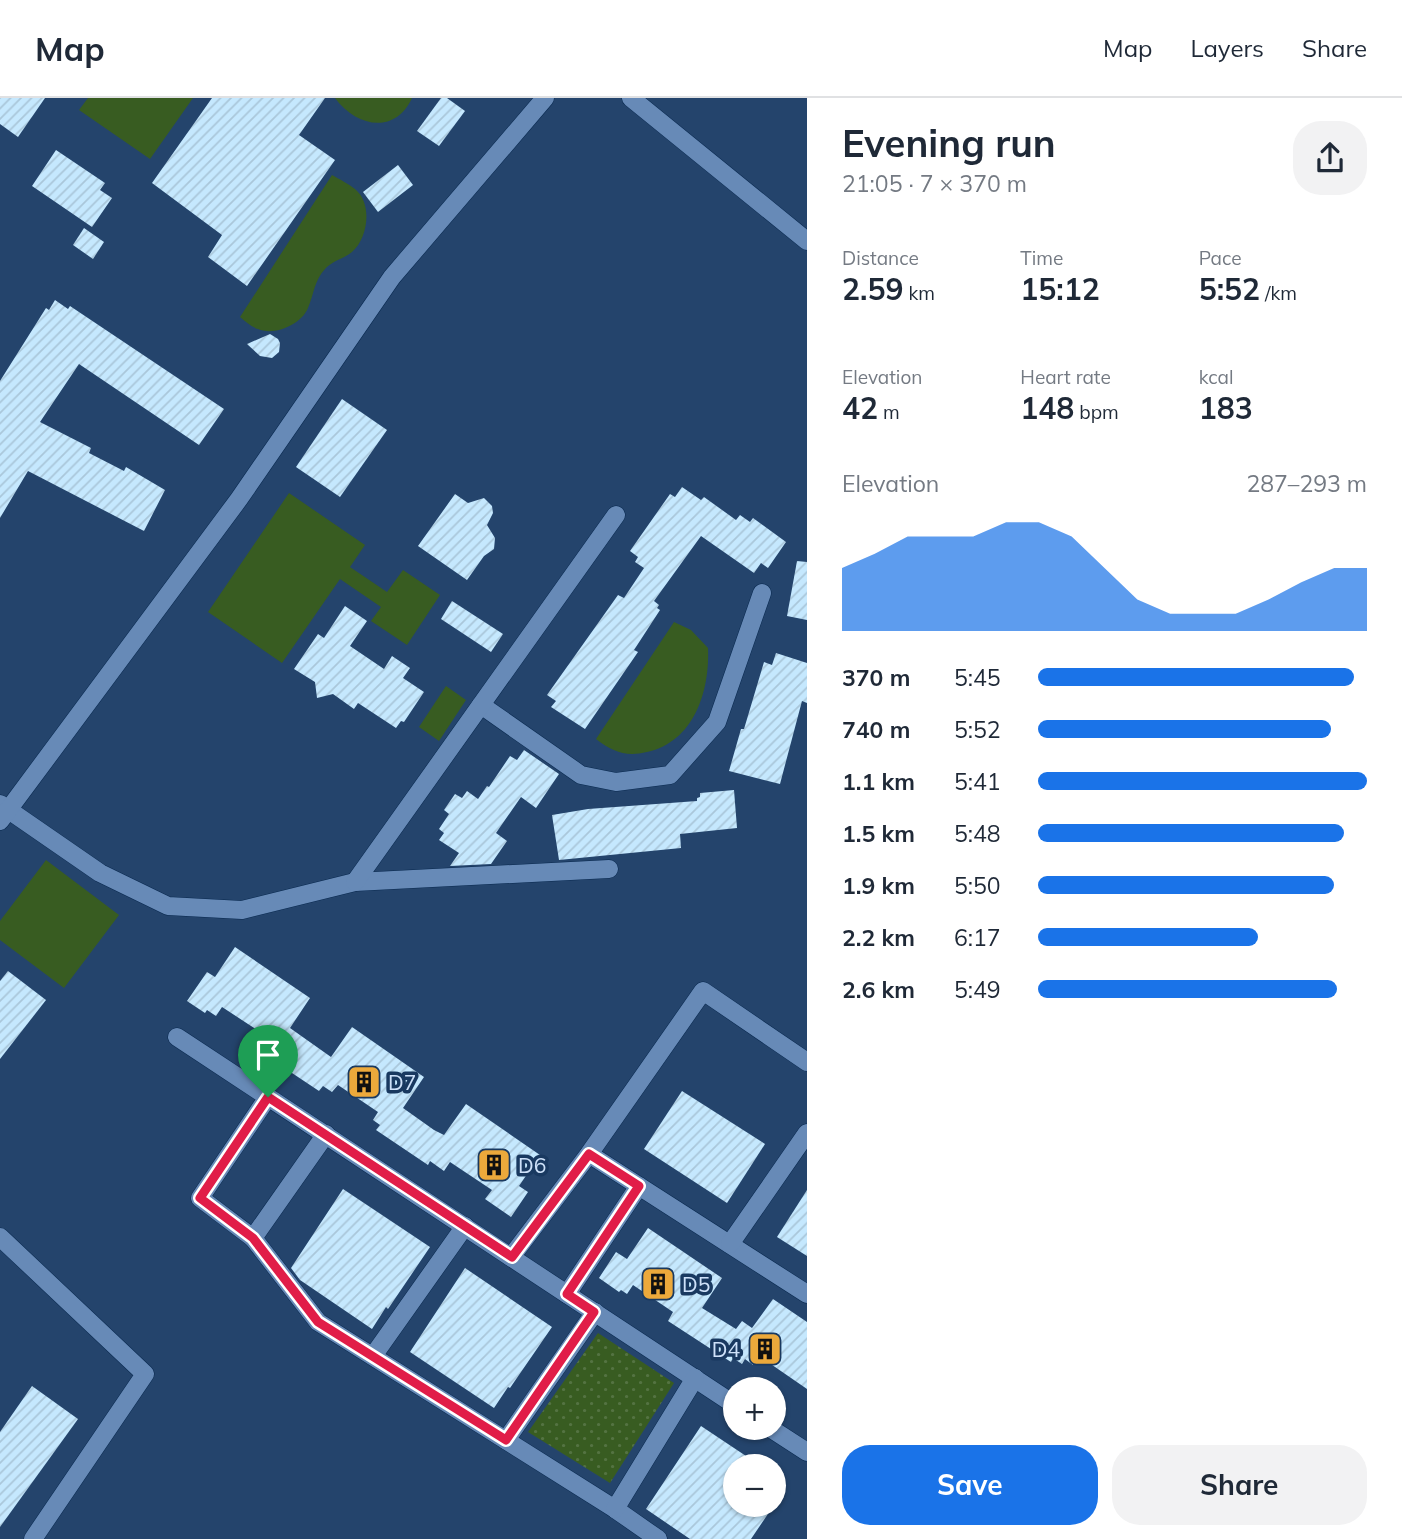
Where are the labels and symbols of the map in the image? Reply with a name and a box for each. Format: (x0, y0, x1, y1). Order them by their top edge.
pin (238, 1025, 298, 1097)
building icon: D7 (345, 1063, 383, 1101)
place label: D7 (388, 1069, 416, 1095)
building icon: D6 (475, 1146, 513, 1184)
place label: D6 (518, 1152, 546, 1178)
building icon: D5 (639, 1265, 677, 1303)
place label: D5 (682, 1271, 710, 1297)
building icon: D4 (746, 1330, 784, 1368)
place label: D4 (712, 1336, 740, 1362)

